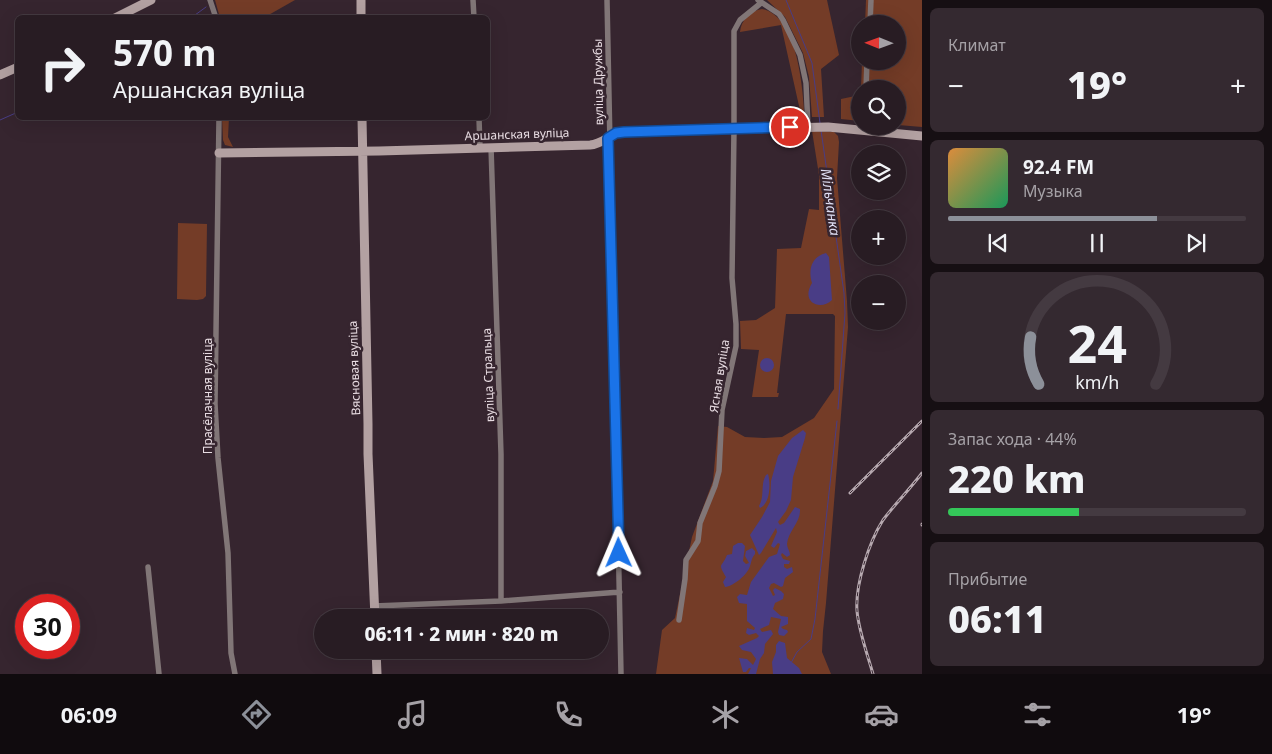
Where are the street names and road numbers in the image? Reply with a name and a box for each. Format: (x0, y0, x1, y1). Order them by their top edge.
street label: вуліца Дружбы (589, 39, 607, 125)
street label: Аршанская вуліца (464, 124, 570, 144)
street label: Вясновая вуліца (344, 320, 364, 416)
street label: вуліца Стральца (478, 328, 498, 422)
street label: Прасёлачная вуліца (199, 338, 216, 454)
street label: Ясная вуліца (705, 338, 733, 414)

